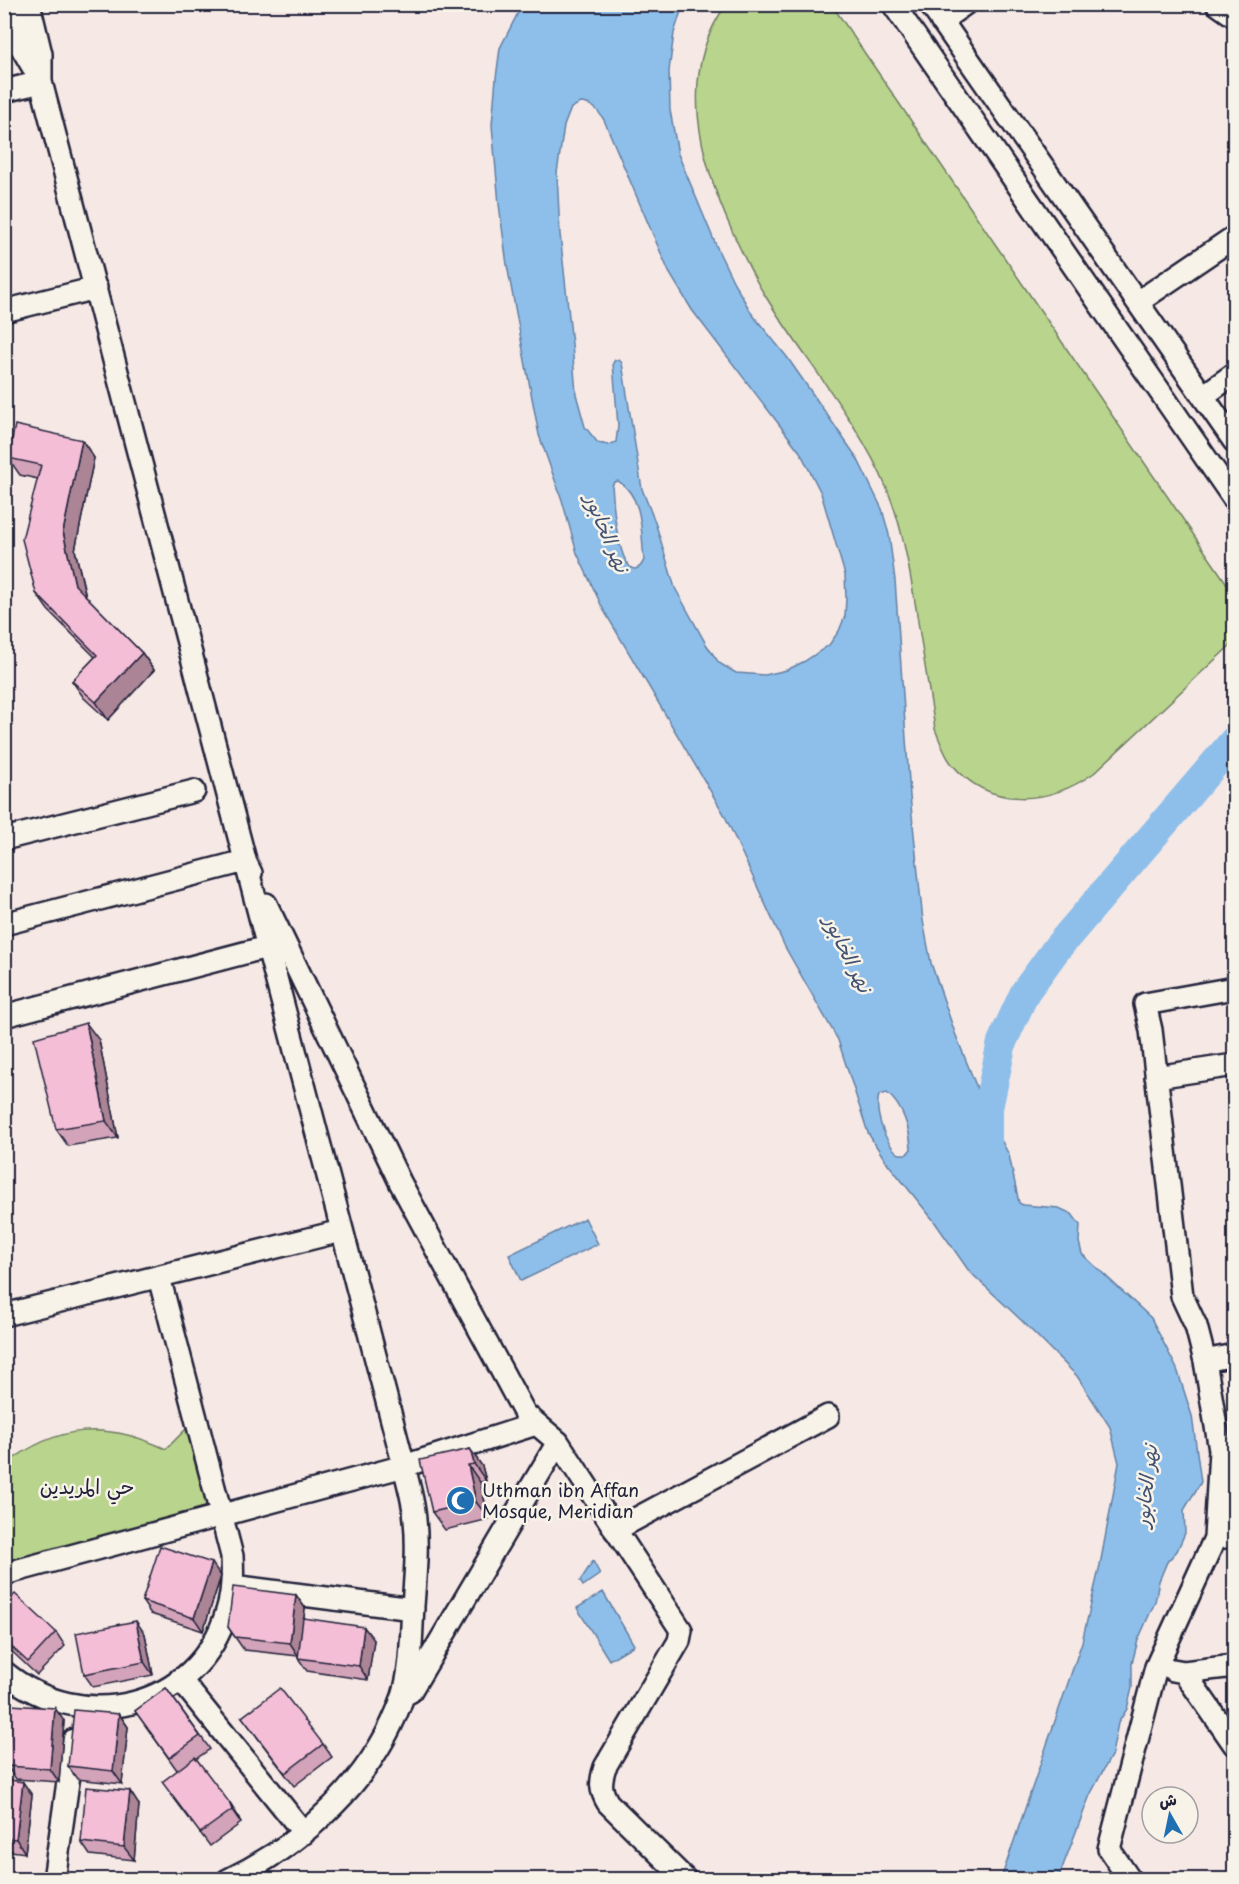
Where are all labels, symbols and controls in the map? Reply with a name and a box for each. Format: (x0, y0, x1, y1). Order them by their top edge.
water label: نهر الخابور (577, 486, 639, 579)
water label: نهر الخابور (816, 907, 882, 1000)
water label: نهر الخابور (1125, 1441, 1165, 1532)
district label: حي المريدين (40, 1471, 134, 1505)
place label: Uthman ibn Affan Mosque, Meridian (482, 1476, 639, 1524)
mosque icon: Uthman ibn Affan Mosque, Meridian (445, 1485, 477, 1517)
north arrow (1140, 1785, 1200, 1845)
text: ش (1157, 1786, 1178, 1812)

